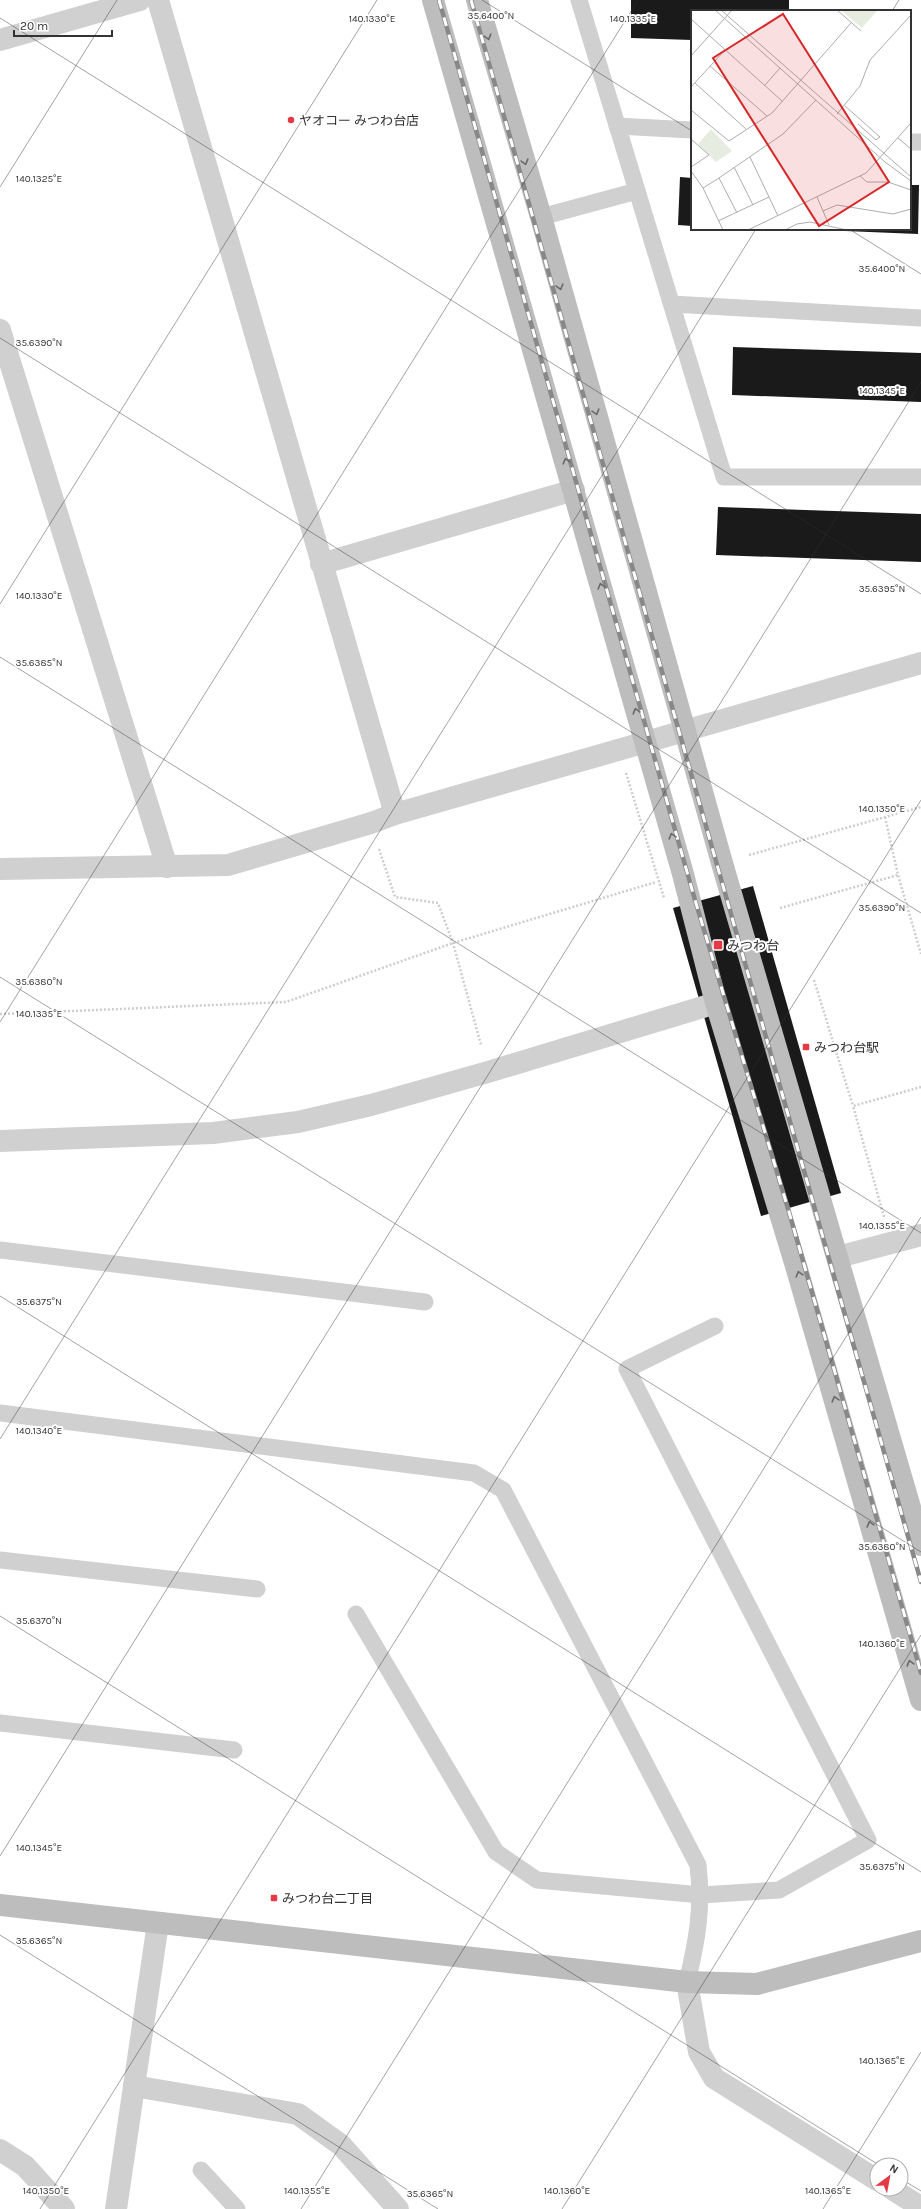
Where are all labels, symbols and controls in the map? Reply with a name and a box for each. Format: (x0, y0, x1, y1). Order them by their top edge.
text: 35.6400°N (468, 10, 514, 22)
inset map (691, 10, 911, 230)
scale bar (14, 12, 112, 38)
text: 140.1330°E (349, 13, 395, 25)
text: 140.1335°E (610, 13, 656, 25)
text: 20 m (20, 19, 48, 33)
one-way arrow (483, 34, 492, 41)
place label: ヤオコー みつわ台店 (299, 113, 419, 128)
marker: ヤオコー みつわ台店 (286, 115, 296, 125)
one-way arrow (520, 159, 528, 166)
text: 140.1325°E (16, 173, 62, 185)
text: 35.6400°N (859, 263, 905, 275)
one-way arrow (556, 284, 564, 291)
text: 35.6390°N (16, 337, 62, 349)
text: 140.1345°E (859, 385, 905, 397)
one-way arrow (591, 409, 600, 416)
one-way arrow (562, 458, 571, 465)
one-way arrow (597, 583, 606, 590)
text: 35.6395°N (859, 583, 905, 595)
text: 140.1330°E (16, 590, 62, 602)
text: 35.6385°N (15, 657, 63, 669)
one-way arrow (632, 708, 641, 715)
text: 140.1350°E (859, 803, 905, 815)
one-way arrow (668, 833, 677, 840)
text: 35.6390°N (859, 902, 905, 914)
place label: みつわ台 (727, 938, 779, 953)
marker: みつわ台 (712, 939, 724, 951)
text: 35.6380°N (15, 976, 63, 988)
text: 140.1335°E (16, 1008, 62, 1020)
place label: みつわ台駅 (814, 1040, 879, 1055)
marker: みつわ台駅 (801, 1042, 811, 1052)
text: 140.1355°E (859, 1220, 905, 1232)
one-way arrow (795, 1271, 804, 1278)
text: 35.6375°N (16, 1296, 62, 1308)
one-way arrow (831, 1396, 839, 1403)
text: 140.1340°E (16, 1425, 62, 1437)
one-way arrow (867, 1521, 875, 1528)
text: 35.6380°N (858, 1541, 906, 1553)
text: 35.6370°N (16, 1615, 62, 1627)
text: 140.1360°E (859, 1638, 905, 1650)
one-way arrow (906, 1659, 915, 1666)
text: 140.1345°E (16, 1842, 62, 1854)
text: 35.6375°N (859, 1861, 905, 1873)
place label: みつわ台二丁目 (282, 1891, 373, 1906)
marker: みつわ台二丁目 (269, 1893, 279, 1903)
text: 35.6365°N (16, 1935, 62, 1947)
text: 140.1365°E (859, 2055, 905, 2067)
north arrow (869, 2157, 909, 2197)
text: N (887, 2161, 901, 2177)
text: 140.1350°E (23, 2185, 69, 2197)
text: 140.1355°E (284, 2185, 330, 2197)
text: 140.1360°E (544, 2185, 590, 2197)
text: 140.1365°E (805, 2185, 851, 2197)
text: 35.6365°N (407, 2188, 453, 2200)

